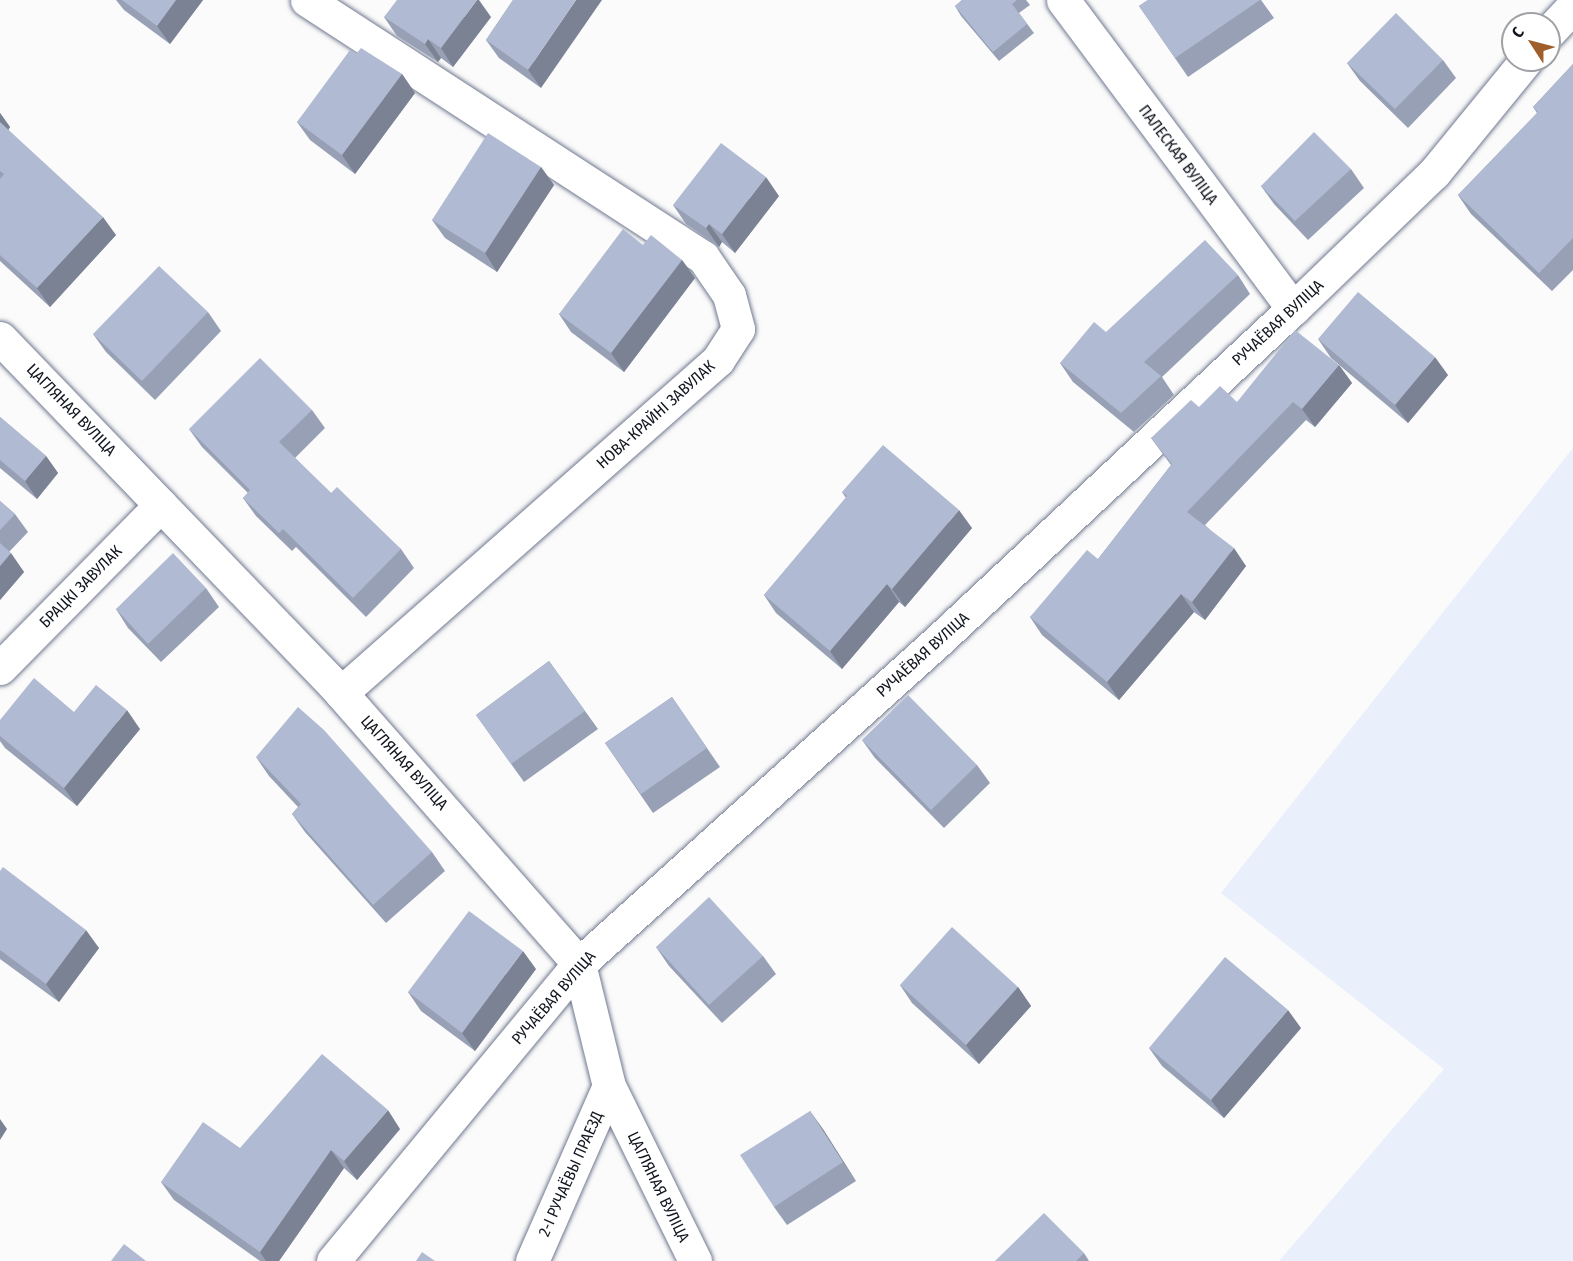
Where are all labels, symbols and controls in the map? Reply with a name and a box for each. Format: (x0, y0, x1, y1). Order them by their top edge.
north arrow (1501, 12, 1561, 72)
text: С (1507, 23, 1528, 41)
street label: ПАЛЕСКАЯ ВУЛІЦА (1134, 101, 1222, 209)
street label: РУЧАЁВАЯ ВУЛІЦА (1228, 276, 1328, 370)
street label: НОВА-КРАЙНІ ЗАВУЛАК (593, 357, 719, 473)
street label: ЦАГЛЯНАЯ ВУЛІЦА (22, 360, 120, 460)
street label: БРАЦКІ ЗАВУЛАК (36, 542, 126, 632)
street label: РУЧАЁВАЯ ВУЛІЦА (873, 609, 973, 701)
street label: ЦАГЛЯНАЯ ВУЛІЦА (357, 712, 451, 814)
street label: РУЧАЁВАЯ ВУЛІЦА (508, 947, 600, 1049)
street label: 2-І РУЧАЁВЫ ПРАЕЗД (535, 1108, 607, 1240)
street label: ЦАГЛЯНАЯ ВУЛІЦА (623, 1129, 693, 1245)

